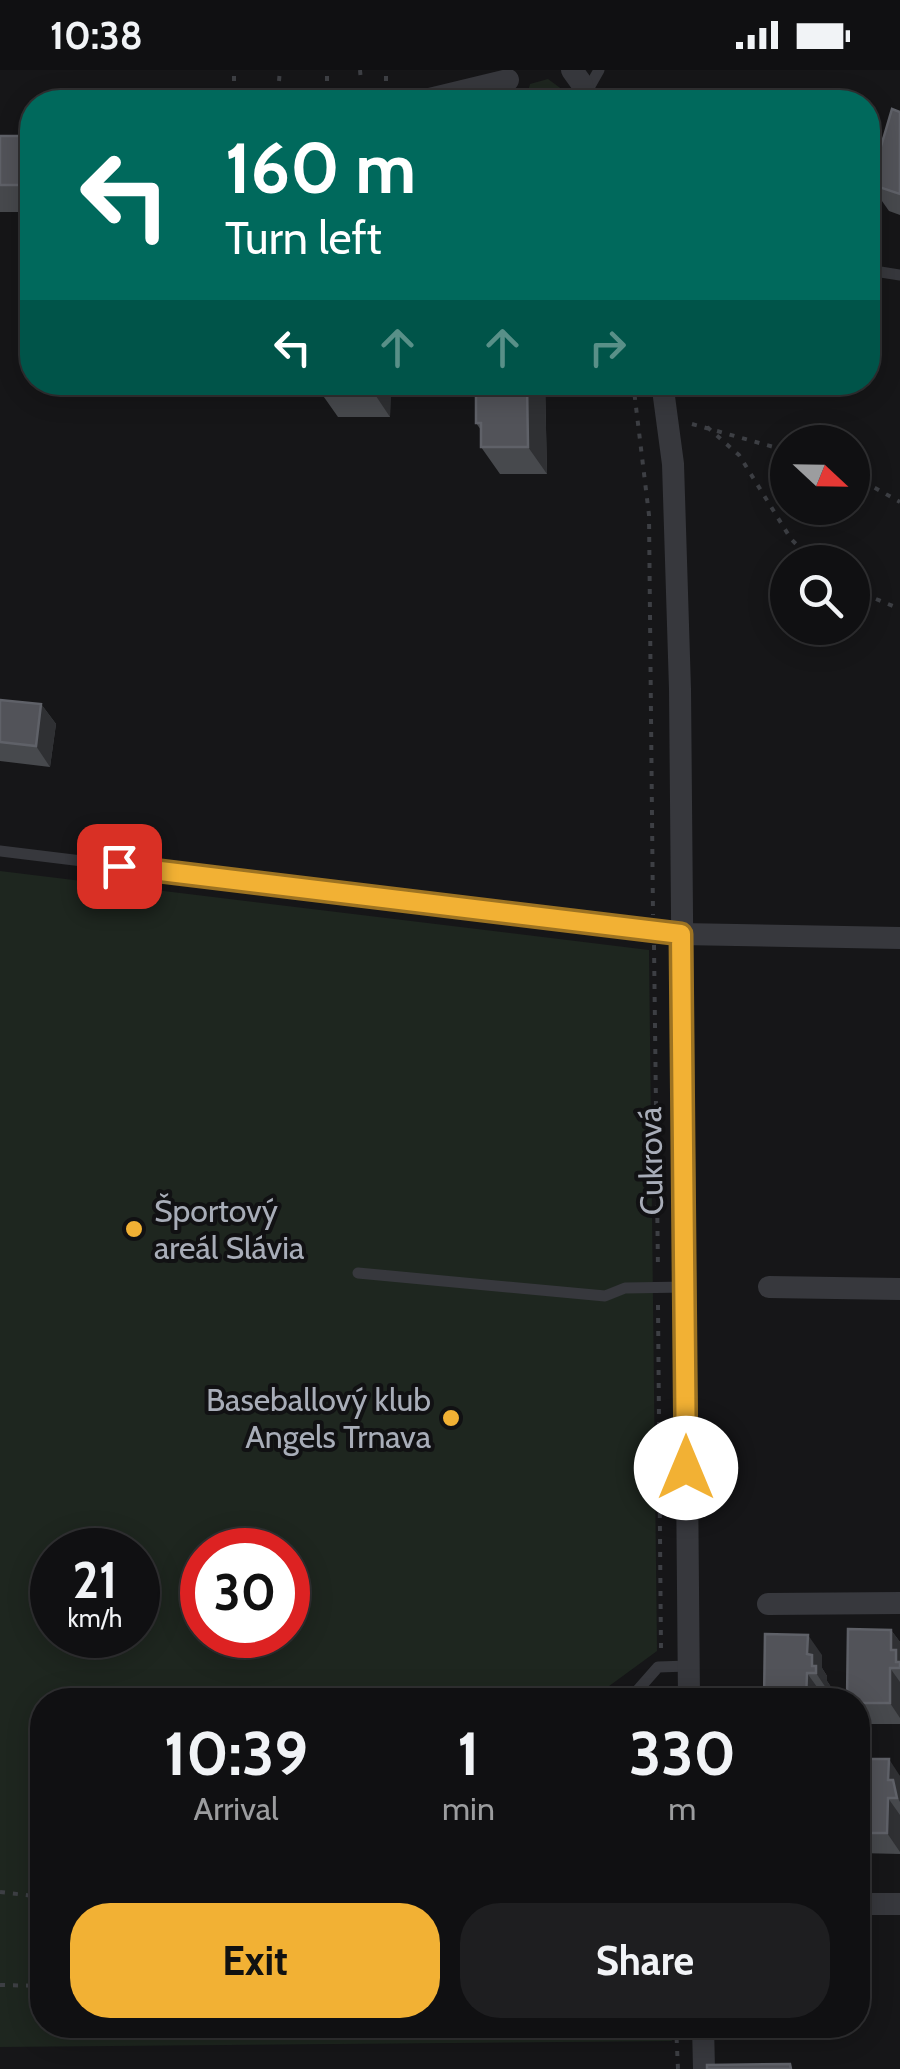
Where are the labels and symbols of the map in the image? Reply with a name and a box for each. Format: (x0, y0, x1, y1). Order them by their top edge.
north arrow (770, 425, 870, 525)
pin (77, 824, 162, 909)
street label: Cukrová (630, 1106, 671, 1215)
place label: Športový areál Slávia (154, 1191, 305, 1267)
marker: Športový areál Slávia (123, 1218, 145, 1240)
place label: Baseballový klub Angels Trnava (206, 1380, 432, 1456)
marker: Baseballový klub Angels Trnava (440, 1407, 462, 1429)
position arrow (634, 1416, 738, 1520)
speed limit sign: 30 (180, 1528, 310, 1658)

